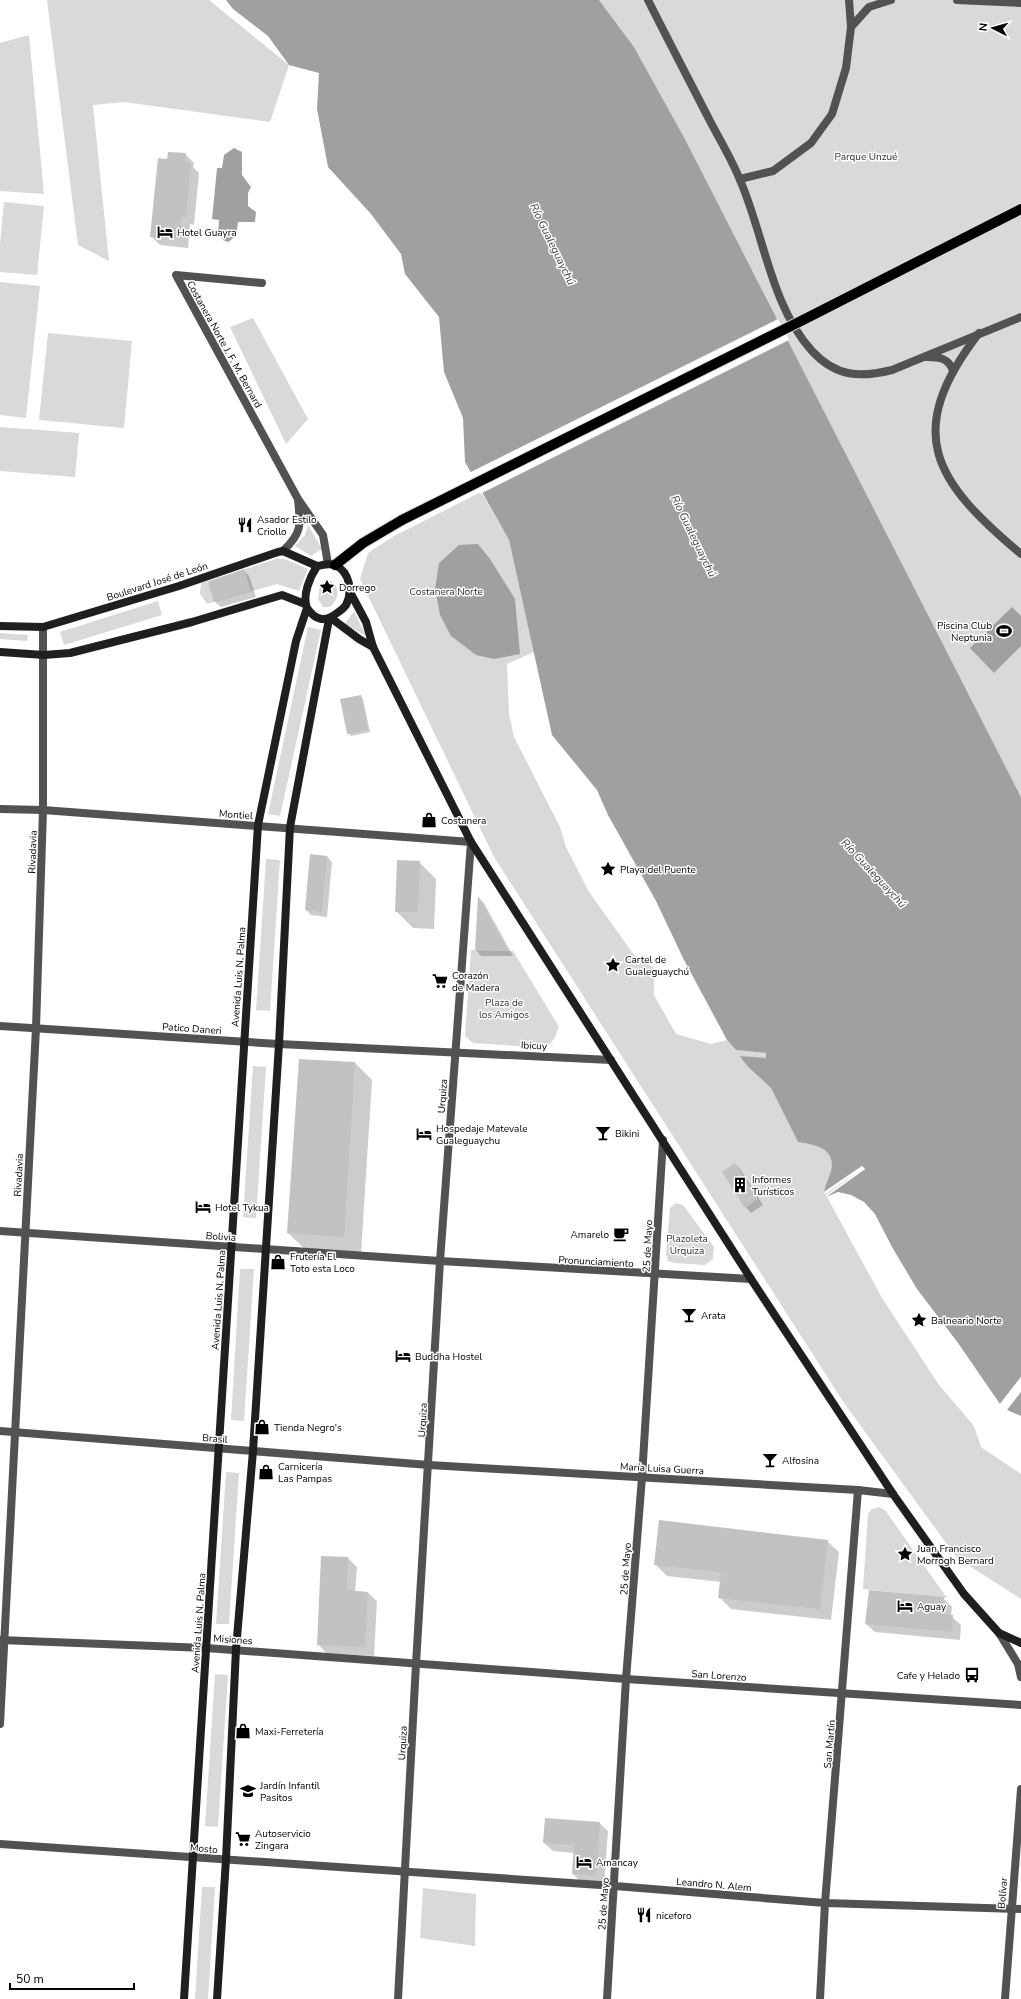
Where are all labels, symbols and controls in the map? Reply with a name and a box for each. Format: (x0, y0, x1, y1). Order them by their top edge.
north arrow (973, 8, 1013, 48)
text: N (976, 22, 991, 32)
park label: Parque Unzué (835, 150, 897, 164)
water label: Río Gualeguaychú (526, 201, 579, 288)
hotel icon: Hotel Guayra (156, 223, 174, 241)
place label: Hotel Guayra (177, 226, 237, 240)
street label: Costanera Norte J. F. M. Bernard (183, 278, 265, 411)
water label: Río Gualeguaychú (667, 493, 720, 580)
place label: Asador Estilo Criollo (257, 513, 317, 539)
restaurant icon: Asador Estilo Criollo (236, 516, 254, 534)
street label: Boulevard José de León (105, 559, 210, 605)
place icon: Dorrego (318, 578, 336, 596)
place label: Dorrego (339, 581, 376, 595)
park label: Costanera Norte (409, 585, 483, 599)
place label: Piscina Club Neptunia (937, 619, 992, 645)
sports icon: Piscina Club Neptunia (995, 622, 1013, 640)
street label: Montiel (219, 807, 253, 823)
shop icon: Costanera (420, 811, 438, 829)
place label: Costanera (441, 814, 486, 828)
street label: Rivadavia (25, 830, 41, 874)
water label: Río Gualeguaychú (838, 836, 910, 911)
place icon: Playa del Puente (599, 860, 617, 878)
place label: Playa del Puente (620, 863, 696, 877)
street label: Avenida Luis N. Palma (229, 927, 249, 1028)
place label: Cartel de Gualeguaychú (625, 953, 689, 979)
place icon: Cartel de Gualeguaychú (604, 956, 622, 974)
place label: Corazón de Madera (452, 969, 500, 995)
supermarket icon: Corazón de Madera (431, 972, 449, 990)
park label: Plaza de los Amigos (479, 996, 529, 1022)
street label: Patico Daneri (162, 1020, 222, 1038)
street label: Ibicuy (521, 1038, 548, 1054)
street label: Urquiza (435, 1078, 451, 1114)
place label: Hospedaje Matevale Gualeguaychu (436, 1122, 528, 1148)
bar icon: Bikini (594, 1124, 612, 1142)
hotel icon: Hospedaje Matevale Gualeguaychu (415, 1125, 433, 1143)
place label: Bikini (615, 1127, 639, 1141)
street label: Rivadavia (11, 1153, 27, 1197)
place label: Informes Turísticos (752, 1173, 794, 1199)
building icon: Informes Turísticos (731, 1176, 749, 1194)
hotel icon: Hotel Tykua (194, 1198, 212, 1216)
place label: Hotel Tykua (215, 1201, 269, 1215)
street label: 25 de Mayo (640, 1219, 656, 1273)
cafe icon: Amarelo (612, 1225, 630, 1243)
place label: Amarelo (571, 1228, 609, 1242)
street label: Bolivia (205, 1229, 237, 1245)
park label: Plazoleta Urquiza (666, 1232, 708, 1258)
street label: Avenida Luis N. Palma (209, 1250, 229, 1351)
place label: Frutería El Toto esta Loco (290, 1250, 355, 1276)
shop icon: Frutería El Toto esta Loco (269, 1253, 287, 1271)
street label: Pronunciamiento (558, 1253, 634, 1271)
bar icon: Arata (680, 1306, 698, 1324)
place label: Arata (701, 1309, 726, 1323)
place icon: Balneario Norte (910, 1311, 928, 1329)
place label: Balneario Norte (931, 1314, 1002, 1328)
hotel icon: Buddha Hostel (394, 1347, 412, 1365)
place label: Buddha Hostel (415, 1350, 482, 1364)
street label: Urquiza (415, 1402, 431, 1438)
shop icon: Tienda Negro's (253, 1418, 271, 1436)
place label: Tienda Negro's (274, 1421, 342, 1435)
street label: Brasil (202, 1431, 228, 1447)
bar icon: Alfosina (761, 1451, 779, 1469)
place label: Alfosina (782, 1454, 819, 1468)
place label: Carnicería Las Pampas (278, 1460, 332, 1486)
street label: María Luisa Guerra (620, 1460, 704, 1478)
shop icon: Carnicería Las Pampas (257, 1463, 275, 1481)
street label: 25 de Mayo (617, 1542, 635, 1596)
place label: Juan Francisco Morrogh Bernard (916, 1542, 994, 1568)
place icon: Juan Francisco Morrogh Bernard (896, 1545, 914, 1563)
street label: Avenida Luis N. Palma (189, 1573, 209, 1674)
hotel icon: Aguay (896, 1597, 914, 1615)
place label: Aguay (917, 1600, 947, 1614)
street label: Misiones (213, 1632, 253, 1648)
bus stop icon: Cafe y Helado (963, 1666, 981, 1684)
street label: San Lorenzo (691, 1667, 747, 1685)
place label: Cafe y Helado (897, 1669, 960, 1683)
street label: San Martín (821, 1719, 839, 1769)
shop icon: Maxi-Ferretería (234, 1722, 252, 1740)
place label: Maxi-Ferretería (255, 1725, 324, 1739)
street label: Urquiza (395, 1725, 411, 1761)
place label: Jardín Infantil Pasitos (259, 1779, 320, 1805)
school or university icon: Jardín Infantil Pasitos (239, 1782, 257, 1800)
place label: Autoservicio Zingara (255, 1827, 311, 1853)
supermarket icon: Autoservicio Zingara (234, 1830, 252, 1848)
street label: Mosto (189, 1841, 219, 1857)
hotel icon: Amancay (575, 1853, 593, 1871)
place label: Amancay (596, 1856, 639, 1870)
street label: Leandro N. Alem (676, 1875, 752, 1895)
street label: Bolívar (995, 1876, 1011, 1909)
street label: 25 de Mayo (595, 1877, 613, 1931)
restaurant icon: niceforo (635, 1906, 653, 1924)
place label: niceforo (656, 1909, 692, 1923)
scale bar (10, 1965, 134, 1991)
text: 50 m (16, 1971, 44, 1987)

